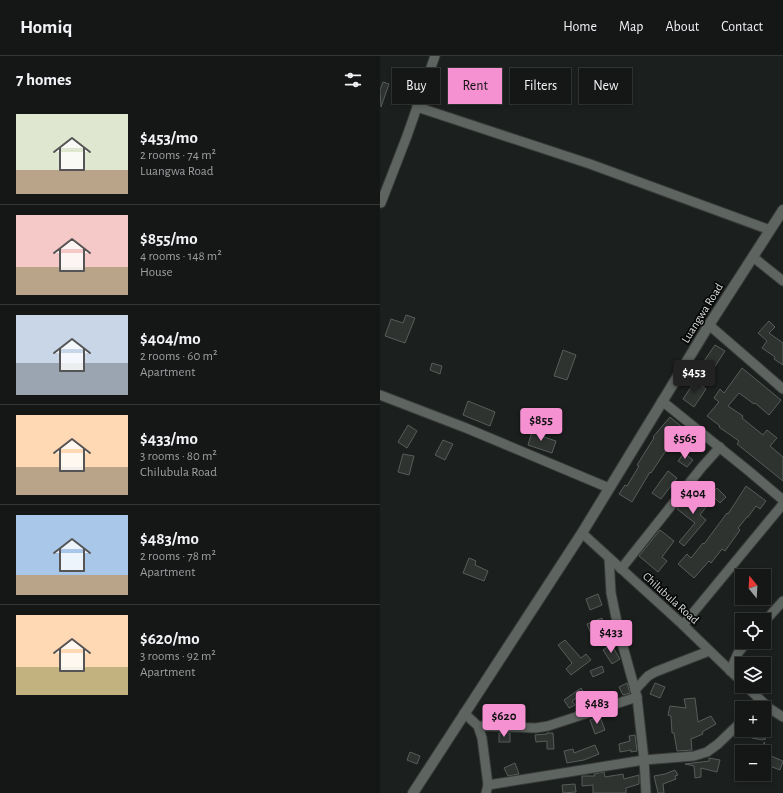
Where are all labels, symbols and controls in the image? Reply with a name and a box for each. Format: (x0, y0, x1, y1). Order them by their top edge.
text: Homiq (20, 18, 72, 37)
text: Home (563, 20, 597, 34)
text: Map (619, 20, 643, 34)
text: About (665, 20, 699, 34)
text: Contact (721, 20, 763, 34)
chip: Buy (392, 68, 440, 104)
chip: Rent (448, 68, 502, 104)
chip: Filters (510, 68, 571, 104)
chip: New (579, 68, 632, 104)
icon: filters (342, 69, 364, 91)
text: 7 homes (16, 71, 72, 88)
text: $453/mo (140, 129, 198, 146)
icon: home (48, 130, 96, 178)
text: 2 rooms · 74 m² (140, 149, 216, 162)
text: Luangwa Road (140, 165, 214, 178)
text: $855/mo (140, 230, 198, 247)
icon: home (48, 231, 96, 279)
text: 4 rooms · 148 m² (140, 250, 222, 263)
text: House (140, 266, 172, 279)
street label: Luangwa Road (679, 281, 725, 345)
text: $404/mo (140, 330, 201, 347)
icon: home (48, 331, 96, 379)
text: 2 rooms · 60 m² (140, 350, 217, 363)
pin: $453 (670, 360, 718, 394)
text: Apartment (140, 366, 195, 379)
text: $453 (682, 366, 706, 379)
pin: $855 (517, 408, 565, 442)
text: $855 (529, 414, 553, 427)
pin: $565 (661, 426, 709, 460)
text: $433/mo (140, 430, 198, 447)
icon: home (48, 431, 96, 479)
text: $565 (673, 432, 697, 445)
text: 3 rooms · 80 m² (140, 450, 217, 463)
text: Chilubula Road (140, 466, 217, 479)
pin: $404 (669, 481, 717, 515)
text: $404 (680, 487, 706, 500)
text: $483/mo (140, 530, 199, 547)
icon: home (48, 531, 96, 579)
text: 2 rooms · 78 m² (140, 550, 216, 563)
text: Apartment (140, 566, 195, 579)
north arrow (735, 569, 771, 605)
map controls (735, 569, 771, 781)
street label: Chilubula Road (641, 570, 701, 626)
button: locate (735, 613, 771, 649)
pin: $433 (587, 620, 635, 654)
text: $433 (599, 626, 623, 639)
text: $620/mo (140, 630, 200, 647)
icon: home (48, 631, 96, 679)
text: 3 rooms · 92 m² (140, 650, 216, 663)
button: layers (735, 657, 771, 693)
text: Apartment (140, 666, 195, 679)
pin: $483 (573, 691, 621, 725)
text: $483 (585, 697, 609, 710)
button: + (735, 701, 771, 737)
pin: $620 (480, 704, 528, 738)
text: $620 (491, 710, 517, 723)
button: − (735, 745, 771, 781)

